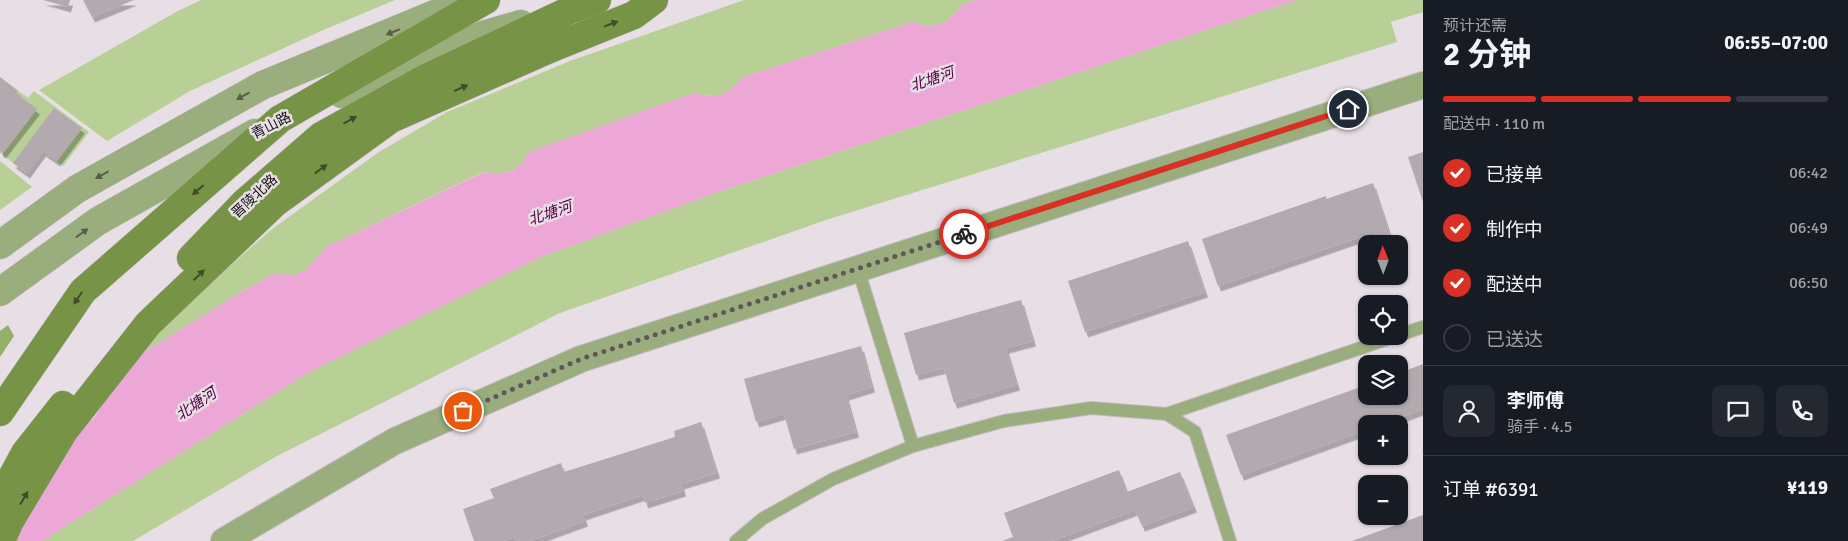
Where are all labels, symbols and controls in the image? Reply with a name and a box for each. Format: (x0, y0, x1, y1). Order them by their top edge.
text: 预计还需 (1443, 16, 1507, 36)
one-way arrow (603, 20, 618, 28)
one-way arrow (385, 29, 400, 36)
text: 06:55–07:00 (1724, 31, 1828, 55)
text: 2 分钟 (1443, 35, 1531, 74)
water label: 北塘河 (908, 62, 959, 95)
one-way arrow (454, 83, 468, 91)
pin (1327, 88, 1369, 130)
one-way arrow (236, 92, 251, 100)
icon: home (1334, 95, 1362, 123)
street label: 青山路 (249, 108, 294, 143)
text: 配送中 · 110 m (1443, 114, 1545, 134)
one-way arrow (343, 116, 358, 124)
icon: check (1443, 159, 1471, 187)
text: 已接单 (1486, 163, 1543, 187)
text: 06:42 (1789, 163, 1828, 183)
one-way arrow (314, 164, 328, 174)
one-way arrow (95, 171, 108, 180)
street label: 晋陵北路 (228, 171, 281, 222)
one-way arrow (193, 184, 205, 196)
water label: 北塘河 (526, 196, 577, 229)
courier (939, 209, 989, 259)
icon: check (1443, 214, 1471, 242)
text: 制作中 (1486, 218, 1543, 242)
text: 06:49 (1789, 218, 1828, 238)
icon: bike (950, 220, 978, 248)
one-way arrow (75, 227, 88, 238)
north arrow (1358, 235, 1408, 285)
map controls (1358, 235, 1408, 525)
one-way arrow (193, 269, 205, 281)
icon: check (1443, 269, 1471, 297)
text: 配送中 (1486, 273, 1543, 297)
text: 06:50 (1789, 273, 1828, 293)
one-way arrow (73, 291, 83, 305)
button: locate (1358, 295, 1408, 345)
text: 已送达 (1486, 328, 1543, 352)
button: layers (1358, 355, 1408, 405)
water label: 北塘河 (172, 382, 222, 424)
button: person (1443, 385, 1495, 437)
button: chat (1712, 385, 1764, 437)
button: phone (1776, 385, 1828, 437)
text: 李师傅 (1507, 389, 1564, 413)
pin (442, 390, 484, 432)
icon: bag (449, 397, 477, 425)
button: + (1358, 415, 1408, 465)
text: 骑手 · 4.5 (1507, 417, 1572, 437)
button: − (1358, 475, 1408, 525)
text: ¥119 (1787, 476, 1828, 500)
text: 订单 #6391 (1443, 478, 1538, 502)
one-way arrow (19, 492, 28, 505)

